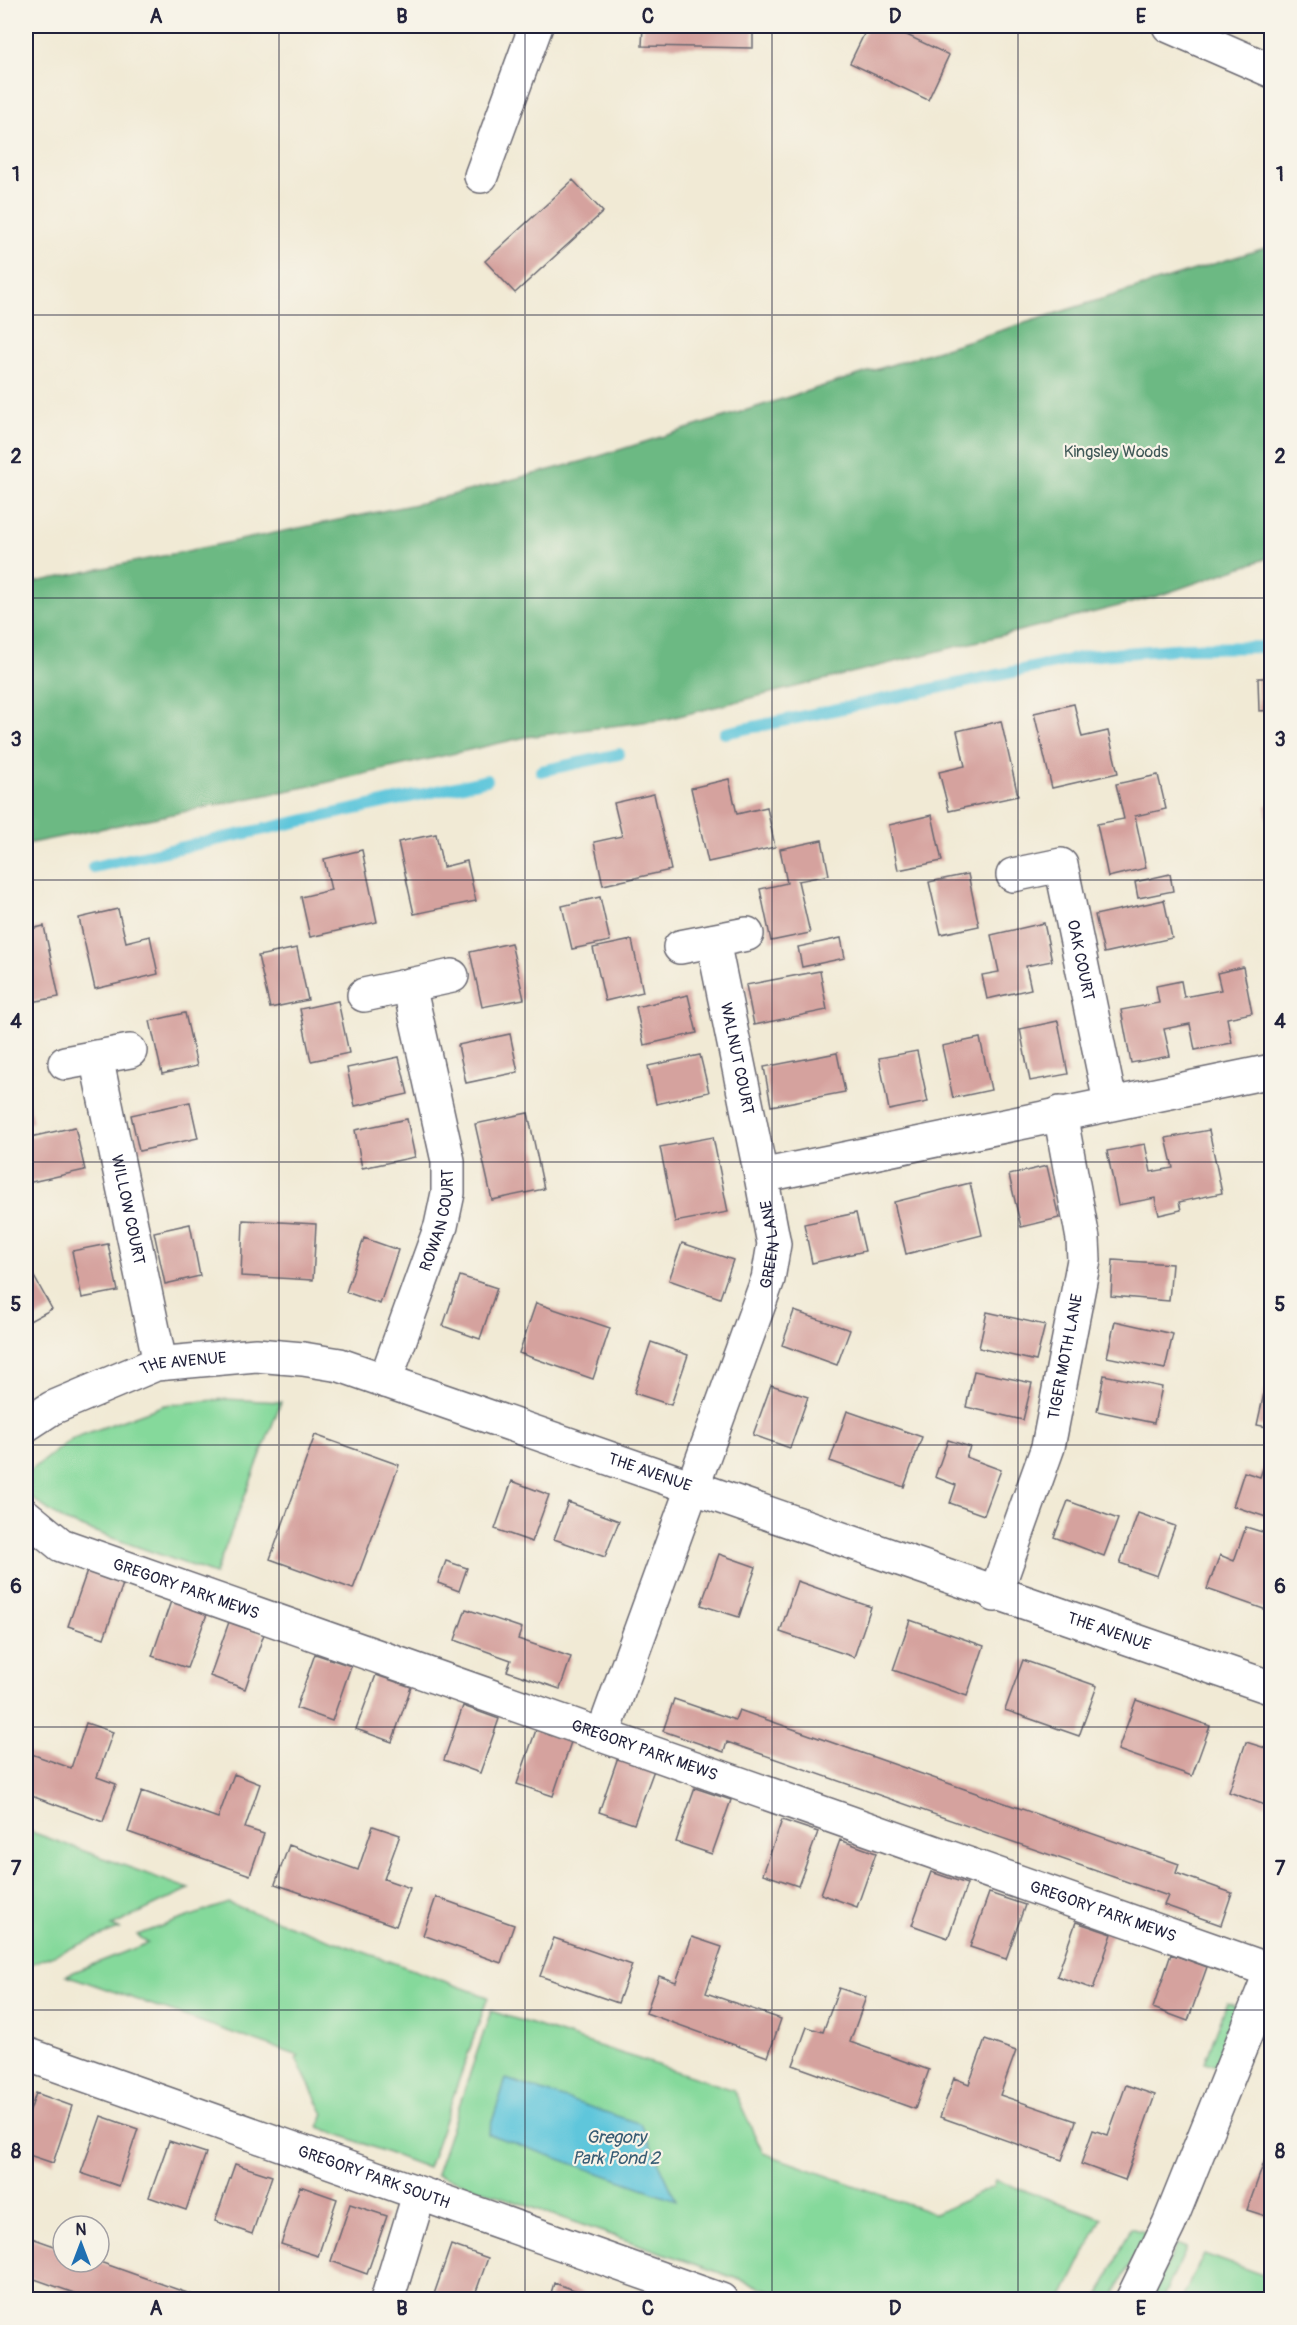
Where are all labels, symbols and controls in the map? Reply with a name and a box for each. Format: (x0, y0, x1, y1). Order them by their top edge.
text: A (150, 4, 163, 29)
text: B (396, 4, 408, 29)
text: C (642, 4, 654, 29)
text: D (889, 4, 902, 29)
text: E (1136, 4, 1147, 29)
text: 1 (12, 162, 20, 187)
text: 1 (1276, 162, 1284, 187)
park label: Kingsley Woods (1064, 442, 1168, 462)
text: 2 (10, 444, 22, 469)
text: 2 (1274, 444, 1286, 469)
text: 3 (10, 727, 22, 752)
text: 3 (1274, 727, 1286, 752)
street label: OAK COURT (1063, 918, 1099, 1002)
street label: WALNUT COURT (716, 1001, 758, 1117)
text: 4 (10, 1009, 22, 1034)
text: 4 (1274, 1009, 1286, 1034)
street label: WILLOW COURT (107, 1153, 149, 1267)
street label: ROWAN COURT (416, 1169, 458, 1274)
street label: GREEN LANE (755, 1199, 784, 1292)
text: 5 (11, 1292, 22, 1317)
street label: TIGER MOTH LANE (1043, 1292, 1087, 1422)
text: 5 (1275, 1292, 1286, 1317)
street label: THE AVENUE (137, 1348, 227, 1380)
street label: THE AVENUE (605, 1449, 694, 1496)
street label: GREGORY PARK MEWS (110, 1554, 262, 1624)
text: 6 (10, 1574, 22, 1599)
text: 6 (1274, 1574, 1286, 1599)
street label: THE AVENUE (1065, 1608, 1154, 1655)
street label: GREGORY PARK MEWS (569, 1715, 720, 1785)
text: 7 (11, 1856, 22, 1881)
text: 7 (1275, 1856, 1286, 1881)
street label: GREGORY PARK MEWS (1027, 1877, 1179, 1946)
water label: Gregory Park Pond 2 (572, 2126, 662, 2170)
text: 8 (11, 2139, 21, 2164)
text: 8 (1275, 2139, 1285, 2164)
street label: GREGORY PARK SOUTH (295, 2141, 453, 2213)
north arrow (51, 2214, 111, 2274)
text: N (76, 2220, 87, 2240)
text: A (150, 2296, 163, 2321)
text: B (396, 2296, 408, 2321)
text: C (642, 2296, 654, 2321)
text: D (889, 2296, 902, 2321)
text: E (1136, 2296, 1147, 2321)

